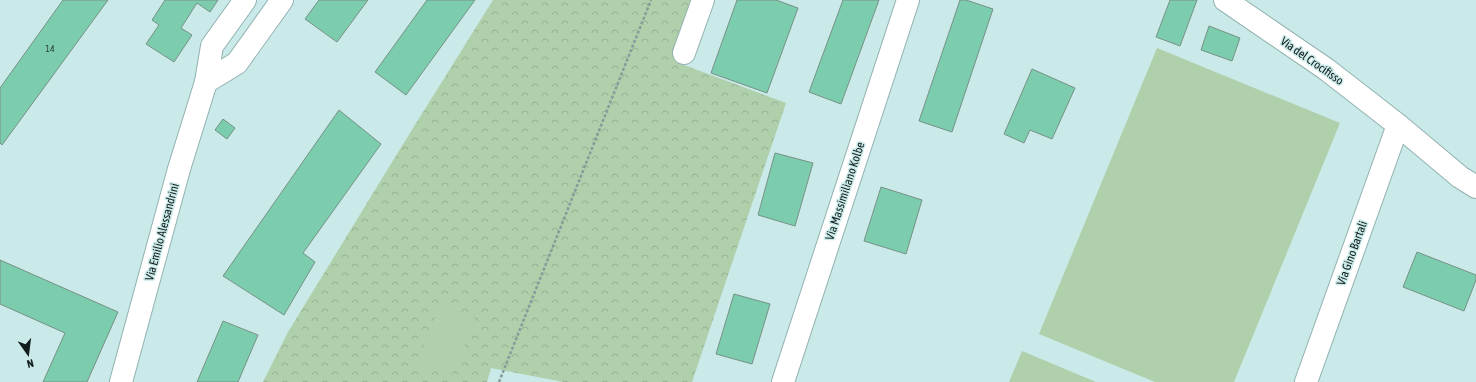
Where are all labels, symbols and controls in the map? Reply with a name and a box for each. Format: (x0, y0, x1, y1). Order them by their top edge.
street label: Via del Crocifisso (1278, 34, 1347, 88)
house number: 14 (45, 43, 55, 54)
street label: Via Massimiliano Kolbe (823, 140, 867, 242)
street label: Via Emilio Alessandrini (142, 182, 182, 282)
street label: Via Gino Bartali (1334, 219, 1370, 287)
north arrow (8, 334, 48, 374)
text: N (26, 357, 35, 370)

